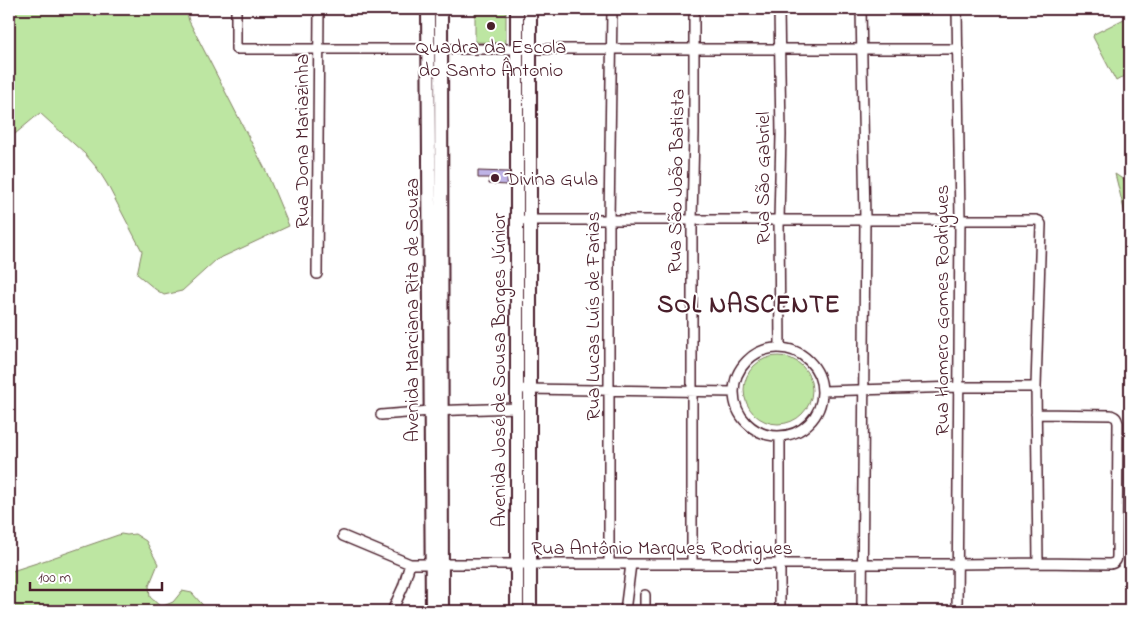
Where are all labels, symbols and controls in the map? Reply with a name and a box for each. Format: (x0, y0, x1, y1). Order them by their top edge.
marker: Quadra da Escola do Santo Ântonio (485, 20, 497, 32)
place label: Quadra da Escola do Santo Ântonio (416, 34, 566, 86)
street label: Rua Dona Mariazinha (289, 54, 318, 228)
street label: Rua São João Batista (661, 89, 694, 274)
street label: Rua São Gabriel (750, 112, 779, 244)
place label: Divina Gula (504, 166, 598, 195)
marker: Divina Gula (489, 172, 501, 184)
street label: Avenida Marciana Rita de Souza (399, 178, 428, 442)
street label: Rua Homero Gomes Rodrigues (929, 185, 959, 435)
street label: Rua Lucas Luís de Farias (580, 211, 609, 421)
street label: Avenida José de Sousa Borges Júnior (486, 212, 516, 527)
district label: SOL NASCENTE (657, 288, 841, 324)
street label: Rua Antônio Marques Rodrigues (531, 535, 793, 565)
scale bar (30, 560, 162, 592)
text: 100 m (38, 567, 71, 589)

